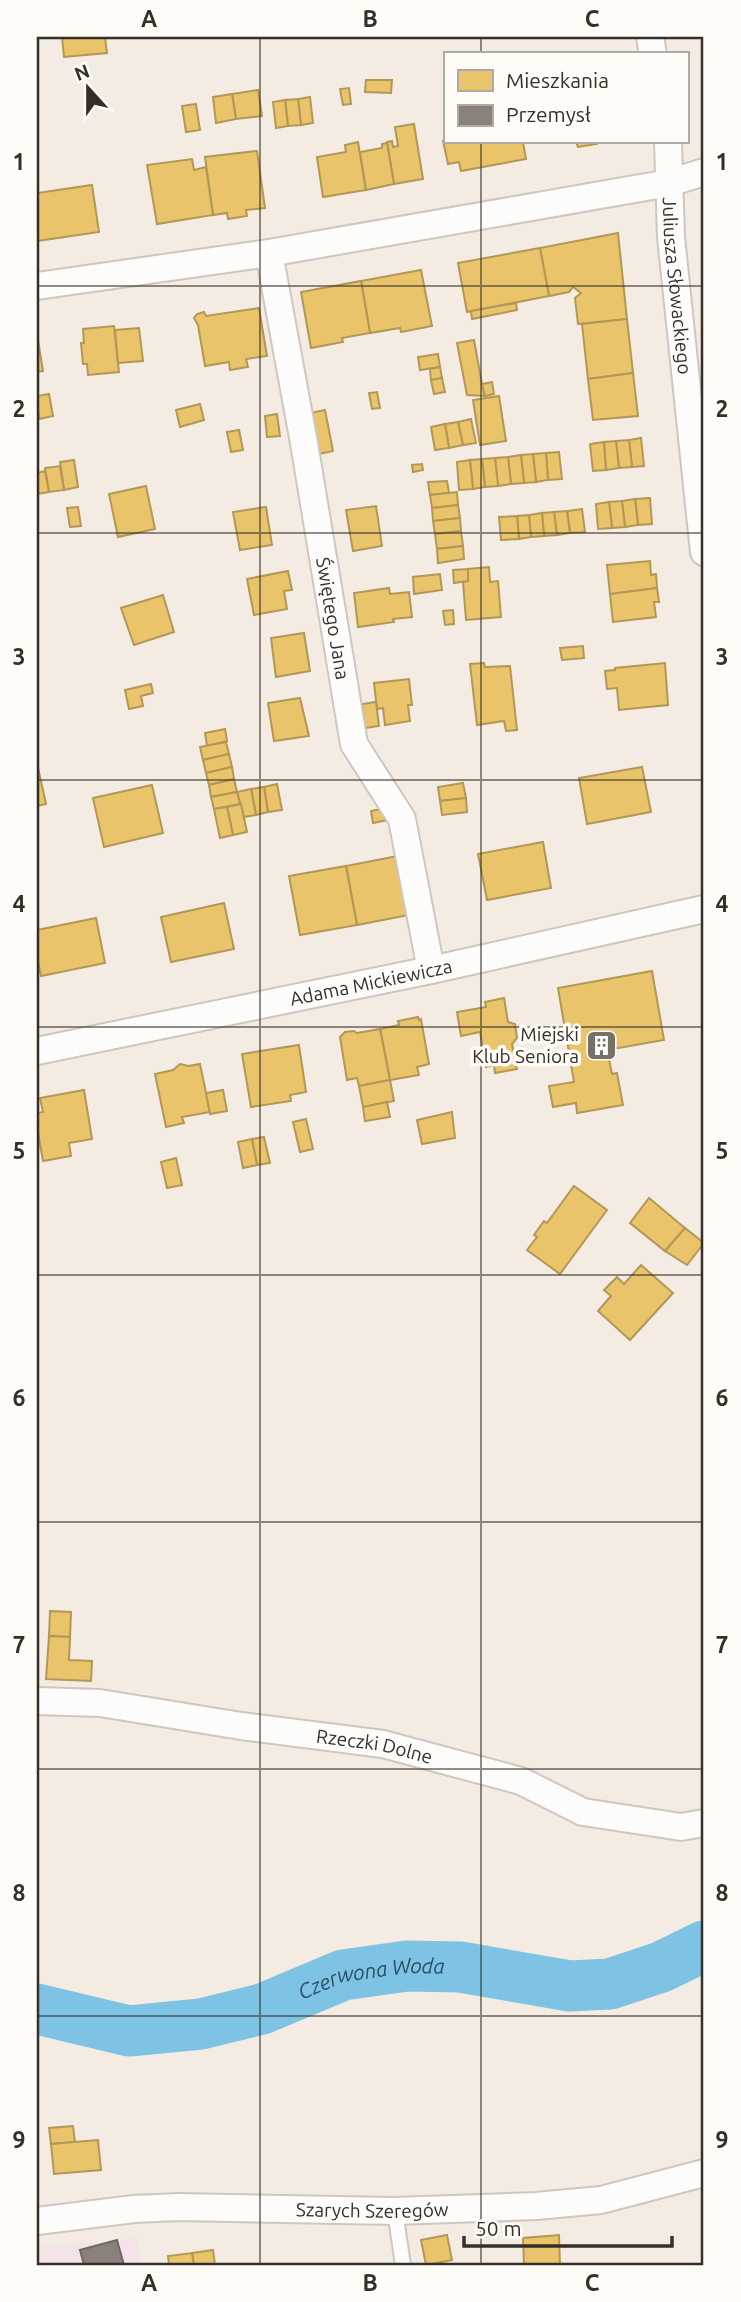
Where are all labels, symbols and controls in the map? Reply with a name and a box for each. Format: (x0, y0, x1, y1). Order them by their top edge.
text: A (141, 6, 157, 31)
text: B (362, 6, 378, 31)
text: C (585, 6, 600, 31)
north arrow (52, 52, 122, 122)
legend (444, 52, 688, 144)
text: N (71, 59, 92, 85)
text: Mieszkania (506, 68, 609, 92)
text: Przemysł (506, 102, 591, 126)
text: 1 (13, 149, 25, 174)
text: 1 (716, 149, 728, 174)
street label: Juliusza Słowackiego (659, 197, 696, 375)
text: 2 (13, 396, 25, 421)
text: 2 (716, 396, 728, 421)
street label: Świętego Jana (312, 555, 354, 681)
text: 3 (13, 644, 25, 669)
text: 3 (716, 644, 728, 669)
text: 4 (13, 891, 26, 916)
text: 4 (716, 891, 729, 916)
street label: Adama Mickiewicza (288, 955, 454, 1010)
place label: Miejski Klub Seniora (472, 1023, 579, 1067)
building icon: Miejski Klub Seniora (585, 1028, 619, 1062)
text: 5 (13, 1138, 25, 1163)
text: 5 (716, 1138, 728, 1163)
text: 6 (13, 1385, 26, 1410)
text: 6 (716, 1385, 729, 1410)
text: 7 (13, 1632, 25, 1657)
text: 7 (716, 1632, 728, 1657)
street label: Rzeczki Dolne (315, 1725, 435, 1768)
text: 8 (13, 1880, 25, 1905)
text: 8 (716, 1880, 728, 1905)
water label: Czerwona Woda (294, 1952, 445, 2004)
text: 9 (13, 2127, 25, 2152)
text: 9 (716, 2127, 728, 2152)
street label: Szarych Szeregów (296, 2198, 449, 2222)
scale bar (464, 2204, 673, 2248)
text: 50 m (475, 2216, 522, 2240)
text: A (141, 2270, 157, 2295)
text: B (362, 2270, 378, 2295)
text: C (585, 2270, 600, 2295)

